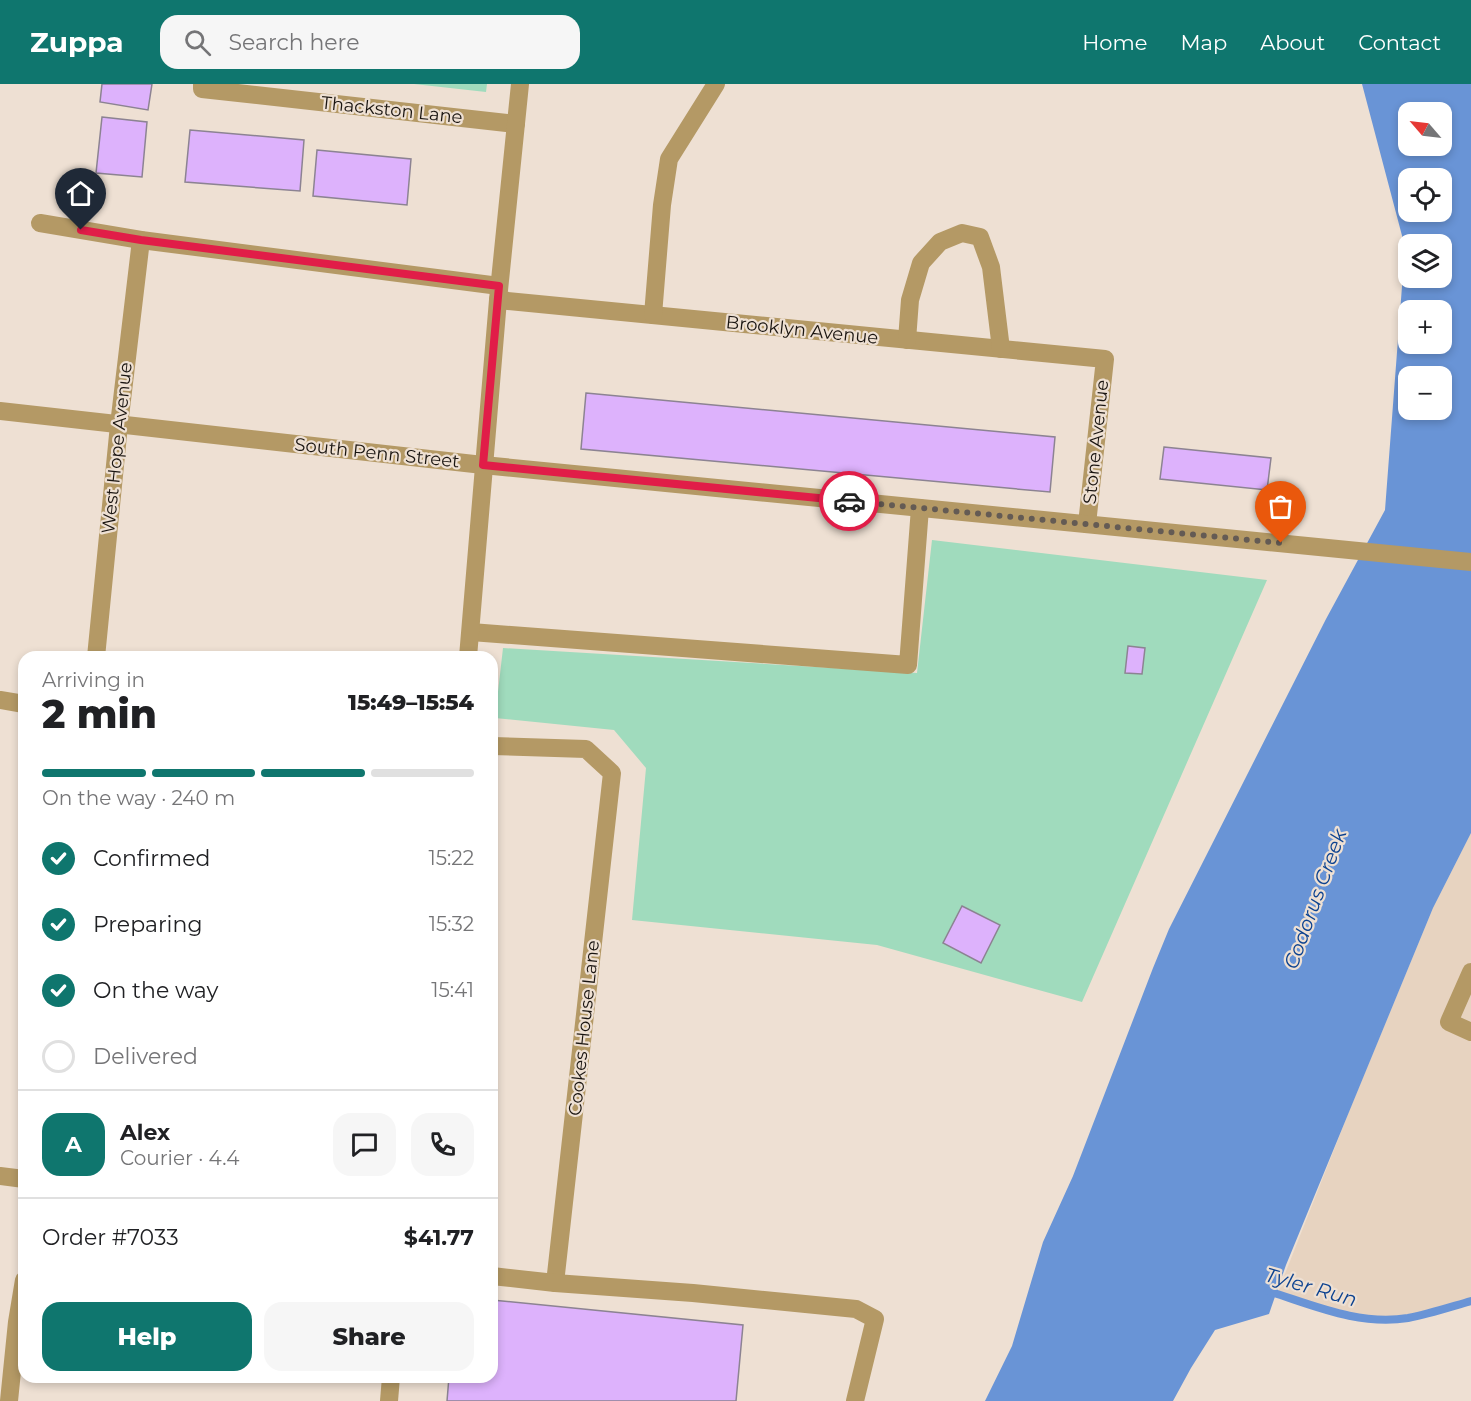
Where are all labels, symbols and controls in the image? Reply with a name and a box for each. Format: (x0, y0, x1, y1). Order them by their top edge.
search box (160, 15, 580, 69)
text: Zuppa (30, 25, 124, 59)
icon: search (181, 26, 214, 59)
text: Search here (229, 29, 359, 56)
text: Home (1082, 30, 1147, 55)
text: Map (1180, 30, 1227, 55)
text: About (1260, 30, 1325, 55)
text: Contact (1358, 30, 1441, 55)
street label: Thackston Lane (320, 92, 464, 128)
north arrow (1398, 102, 1452, 156)
map controls (1398, 102, 1452, 420)
pin (55, 168, 106, 230)
button: locate (1398, 168, 1452, 222)
icon: home (64, 177, 97, 210)
button: layers (1398, 234, 1452, 288)
button: + (1398, 300, 1452, 354)
street label: Brooklyn Avenue (725, 311, 879, 349)
street label: West Hope Avenue (97, 361, 137, 535)
button: − (1398, 366, 1452, 420)
street label: Stone Avenue (1079, 379, 1113, 505)
street label: South Penn Street (293, 433, 461, 473)
courier (819, 471, 879, 531)
pin (1255, 481, 1306, 543)
icon: car (833, 485, 866, 518)
icon: bag (1264, 490, 1297, 523)
text: Arriving in (42, 668, 145, 692)
text: 15:49–15:54 (348, 689, 474, 716)
text: 2 min (42, 690, 157, 738)
text: On the way · 240 m (42, 786, 235, 810)
water label: Codorus Creek (1279, 825, 1352, 972)
icon: check (42, 842, 75, 875)
text: Confirmed (93, 845, 210, 872)
text: 15:22 (429, 846, 474, 870)
icon: check (42, 908, 75, 941)
text: Preparing (93, 911, 202, 938)
text: 15:32 (429, 912, 474, 936)
street label: Cookes House Lane (564, 939, 604, 1117)
icon: check (42, 974, 75, 1007)
text: On the way (93, 977, 218, 1004)
text: 15:41 (431, 978, 474, 1002)
text: Delivered (93, 1043, 198, 1070)
button: chat (333, 1113, 396, 1176)
button: phone (411, 1113, 474, 1176)
text: Alex (120, 1119, 170, 1146)
text: A (65, 1131, 82, 1158)
text: Courier · 4.4 (120, 1146, 239, 1170)
text: Order #7033 (42, 1224, 179, 1251)
text: $41.77 (404, 1224, 474, 1251)
water label: Tyler Run (1262, 1262, 1360, 1312)
button: Help (42, 1302, 252, 1371)
button: Share (264, 1302, 474, 1371)

